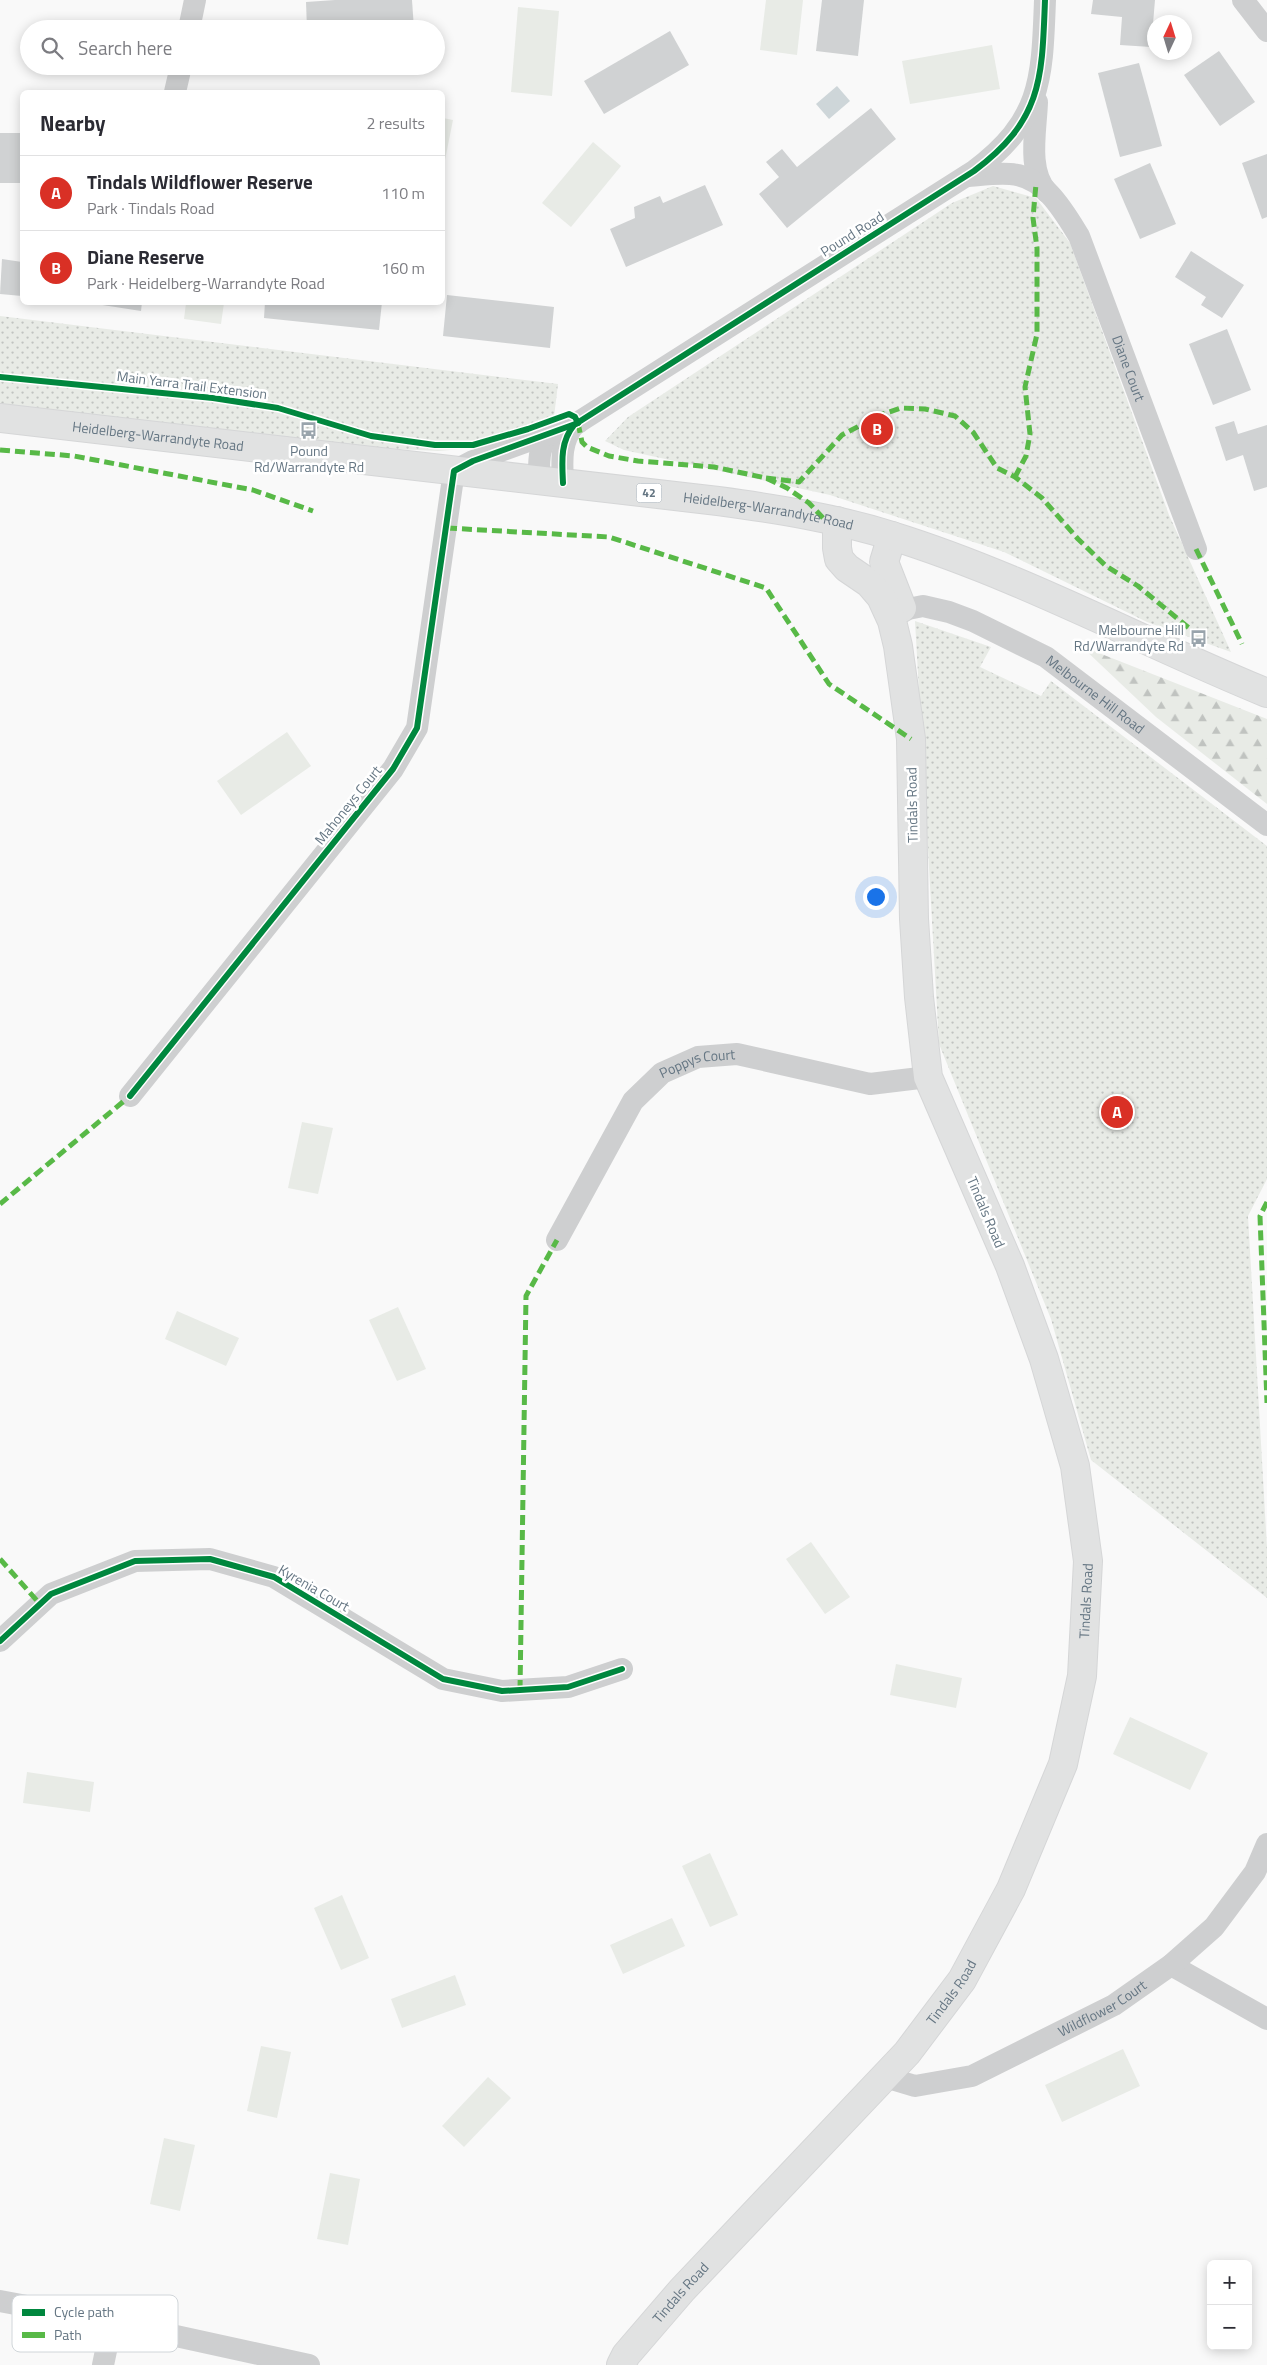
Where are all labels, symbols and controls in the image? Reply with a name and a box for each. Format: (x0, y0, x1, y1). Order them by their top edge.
north arrow (1147, 15, 1192, 60)
search box (20, 20, 445, 75)
text: Search here (78, 33, 172, 62)
icon: search (38, 34, 66, 62)
text: Nearby (40, 107, 105, 139)
text: 2 results (366, 111, 425, 135)
text: Tindals Wildflower Reserve (87, 167, 313, 196)
text: A (51, 181, 61, 205)
text: 110 m (381, 181, 425, 205)
text: Park · Tindals Road (87, 196, 214, 220)
street label: Pound Road (816, 206, 888, 261)
text: Diane Reserve (87, 242, 204, 271)
text: B (51, 256, 61, 280)
text: 160 m (381, 256, 425, 280)
text: Park · Heidelberg-Warrandyte Road (87, 271, 325, 295)
street label: Diane Court (1107, 332, 1151, 404)
street label: Main Yarra Trail Extension (116, 365, 268, 404)
pin: B (861, 410, 893, 448)
street label: Heidelberg-Warrandyte Road (71, 415, 245, 456)
bus stop icon: Pound Rd/Warrandyte Rd (299, 421, 319, 441)
place label: Pound Rd/Warrandyte Rd (254, 440, 364, 477)
road number: 42 (636, 483, 662, 502)
street label: Heidelberg-Warrandyte Road (682, 486, 856, 535)
place label: Melbourne Hill Rd/Warrandyte Rd (1074, 619, 1184, 656)
bus stop icon: Melbourne Hill Rd/Warrandyte Rd (1188, 628, 1208, 648)
street label: Melbourne Hill Road (1042, 650, 1149, 738)
street label: Mahoneys Court (309, 761, 386, 849)
street label: Tindals Road (900, 767, 923, 843)
your location (863, 884, 889, 910)
street label: Poppys Court (656, 1043, 736, 1083)
pin: A (1101, 1093, 1133, 1131)
street label: Tindals Road (962, 1173, 1011, 1251)
street label: Kyrenia Court (275, 1559, 354, 1616)
street label: Tindals Road (1073, 1563, 1098, 1639)
street label: Tindals Road (921, 1956, 981, 2029)
street label: Wildflower Court (1054, 1974, 1151, 2041)
street label: Tindals Road (647, 2257, 713, 2327)
map controls (1207, 2260, 1252, 2350)
button: + (1207, 2260, 1252, 2305)
legend (12, 2295, 178, 2352)
text: Cycle path (54, 2301, 114, 2322)
button: − (1207, 2305, 1252, 2350)
text: Path (54, 2324, 82, 2345)

